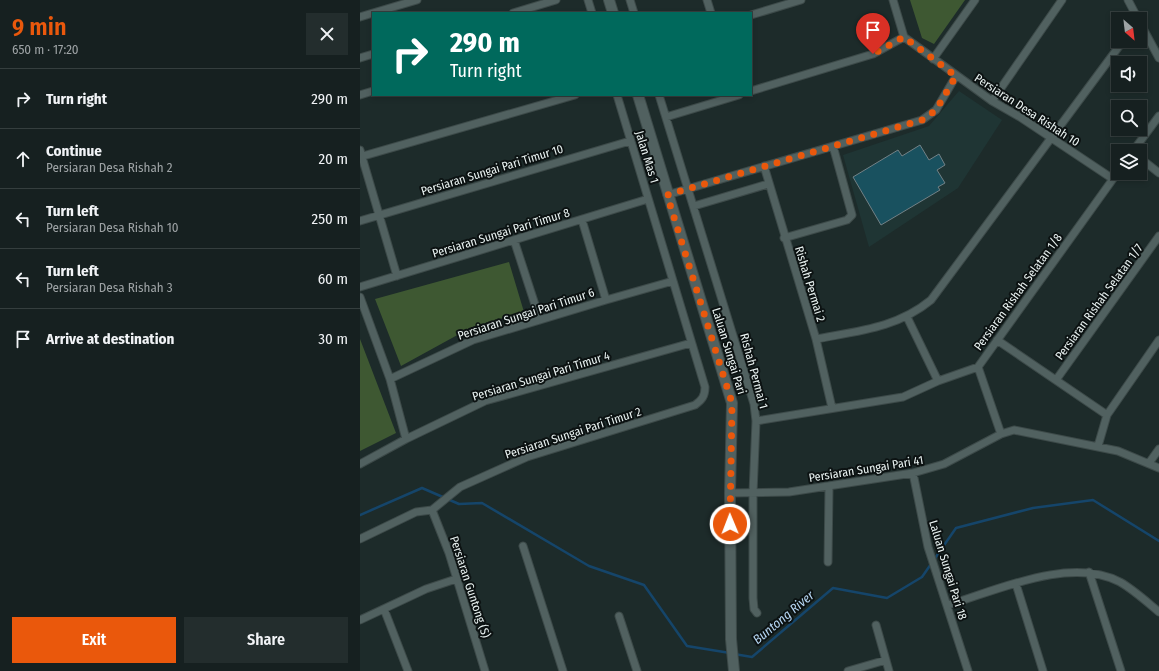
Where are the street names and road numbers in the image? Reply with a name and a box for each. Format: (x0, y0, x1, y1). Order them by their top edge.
street label: Persiaran Desa Rishah 10 (972, 71, 1082, 149)
street label: Jalan Mas 1 (632, 129, 662, 185)
street label: Persiaran Sungai Pari Timur 10 (419, 142, 565, 198)
street label: Persiaran Sungai Pari Timur 8 (431, 205, 571, 261)
street label: Persiaran Rishah Selatan 1/8 (971, 231, 1065, 353)
street label: Persiaran Rishah Selatan 1/7 (1052, 241, 1146, 363)
street label: Rishah Permai 2 (792, 245, 828, 323)
street label: Persiaran Sungai Pari Timur 6 (456, 285, 596, 343)
street label: Laluan Sungai Pari (709, 306, 749, 396)
street label: Rishah Permai 1 (737, 332, 771, 410)
street label: Persiaran Sungai Pari Timur 4 (471, 348, 612, 404)
street label: Persiaran Sungai Pari Timur 2 (503, 404, 643, 462)
street label: Persiaran Sungai Pari 41 (808, 453, 924, 485)
street label: Laluan Sungai Pari 18 (926, 519, 970, 621)
street label: Persiaran Guntong (S) (447, 534, 493, 640)

